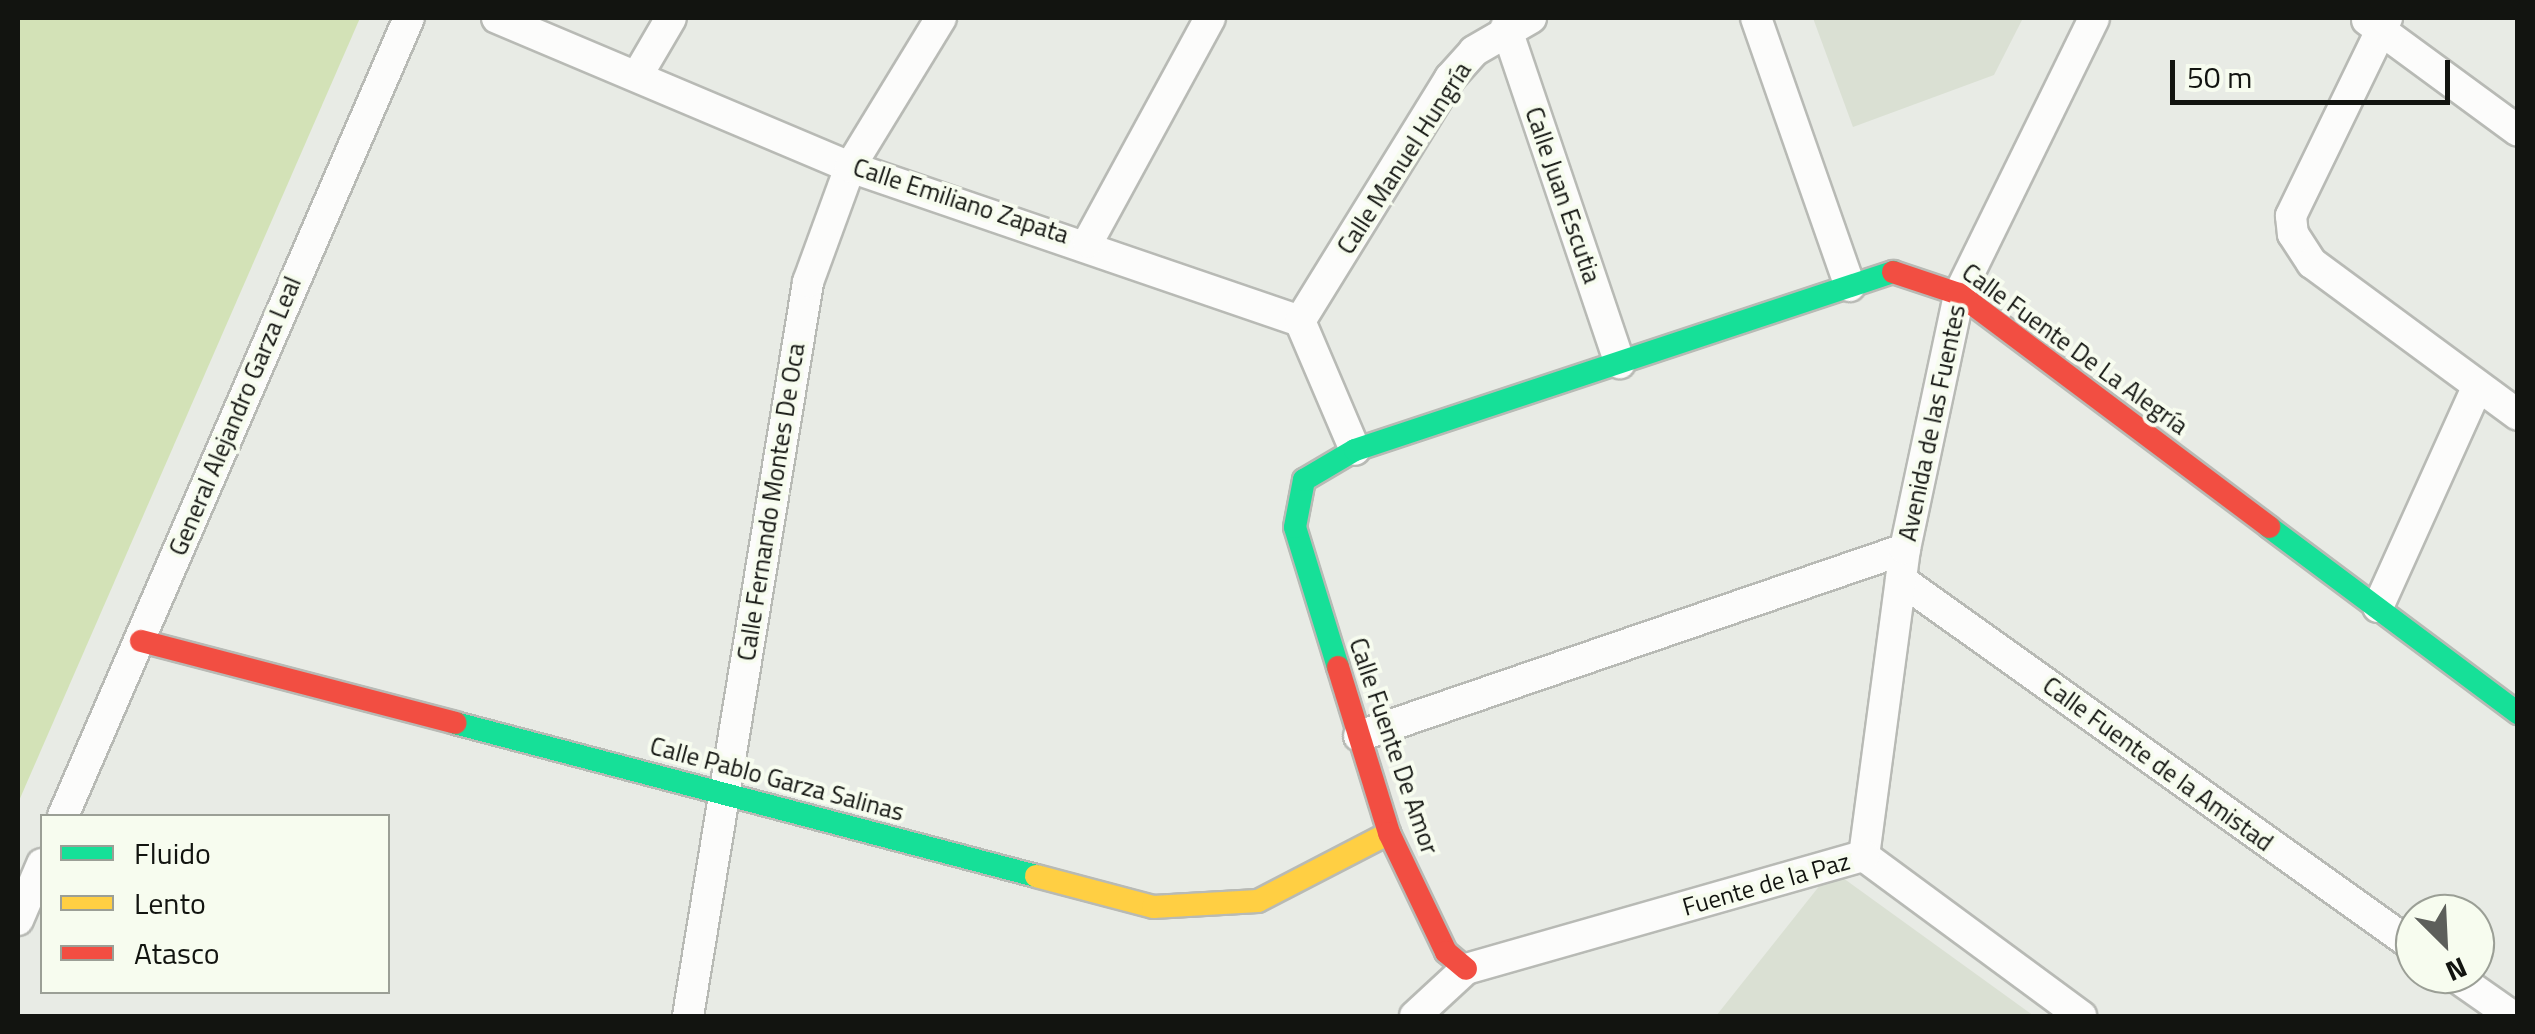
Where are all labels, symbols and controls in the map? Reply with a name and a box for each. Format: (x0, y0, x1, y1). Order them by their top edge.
scale bar (2175, 40, 2455, 102)
text: 50 m (2187, 54, 2252, 100)
street label: Calle Manuel Hungría (1331, 56, 1477, 260)
street label: Calle Juan Escutia (1519, 103, 1607, 287)
street label: Calle Emiliano Zapata (849, 152, 1073, 250)
street label: Calle Fuente De La Alegría (1956, 257, 2194, 441)
street label: General Alejandro Garza Leal (163, 272, 307, 560)
street label: Avenida de las Fuentes (1892, 302, 1972, 544)
street label: Calle Fernando Montes De Oca (731, 341, 811, 663)
street label: Calle Fuente De Amor (1343, 634, 1445, 858)
street label: Calle Fuente de la Amistad (2037, 670, 2279, 858)
street label: Calle Pablo Garza Salinas (647, 731, 907, 827)
legend (40, 814, 390, 994)
text: Fluido (134, 830, 211, 876)
street label: Fuente de la Paz (1679, 846, 1853, 922)
text: Lento (134, 880, 206, 926)
north arrow (2395, 894, 2495, 994)
text: Atasco (134, 930, 220, 976)
text: N (2439, 946, 2474, 994)

